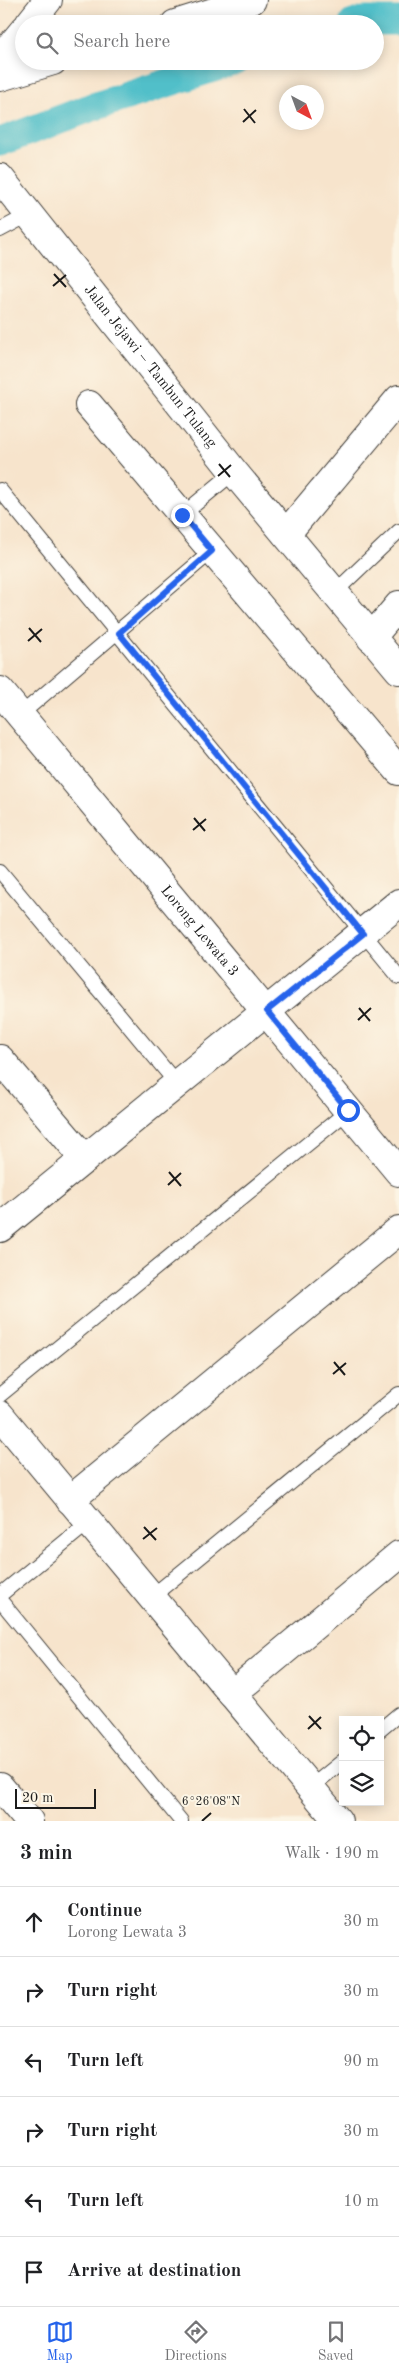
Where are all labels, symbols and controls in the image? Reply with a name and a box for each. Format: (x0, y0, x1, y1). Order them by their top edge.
search box (15, 15, 384, 70)
icon: search (33, 29, 61, 57)
text: Search here (73, 33, 170, 52)
north arrow (279, 85, 324, 130)
street label: Jalan Jejawi – Tambun Tulang (81, 282, 219, 451)
route end (171, 504, 194, 527)
street label: Lorong Lewata 3 (157, 883, 241, 979)
route start (337, 1099, 360, 1122)
map controls (339, 1716, 384, 1806)
button: locate (339, 1716, 384, 1761)
button: layers (339, 1761, 384, 1806)
scale bar (15, 1786, 96, 1809)
text: 20 m (22, 1791, 53, 1805)
text: 6°26'08"N (182, 1796, 240, 1808)
text: 3 min (20, 1843, 73, 1864)
text: Walk · 190 m (284, 1846, 379, 1862)
text: Continue (67, 1902, 142, 1921)
icon: ahead (20, 1908, 48, 1936)
text: 30 m (343, 1914, 379, 1930)
text: Lorong Lewata 3 (67, 1925, 187, 1941)
icon: right (20, 1978, 48, 2006)
text: Turn right (67, 1982, 157, 2001)
text: 30 m (343, 1984, 379, 2000)
icon: left (20, 2048, 48, 2076)
text: Turn left (67, 2052, 144, 2071)
text: 90 m (343, 2054, 379, 2070)
icon: right (20, 2118, 48, 2146)
text: Turn right (67, 2122, 157, 2141)
text: 30 m (343, 2124, 379, 2140)
icon: left (20, 2188, 48, 2216)
text: Turn left (67, 2192, 144, 2211)
text: 10 m (343, 2194, 379, 2210)
icon: arrive (20, 2258, 48, 2286)
text: Arrive at destination (67, 2262, 241, 2281)
tab: Map (46, 2318, 74, 2365)
tab: Directions (165, 2318, 227, 2365)
tab: Saved (318, 2318, 353, 2365)

